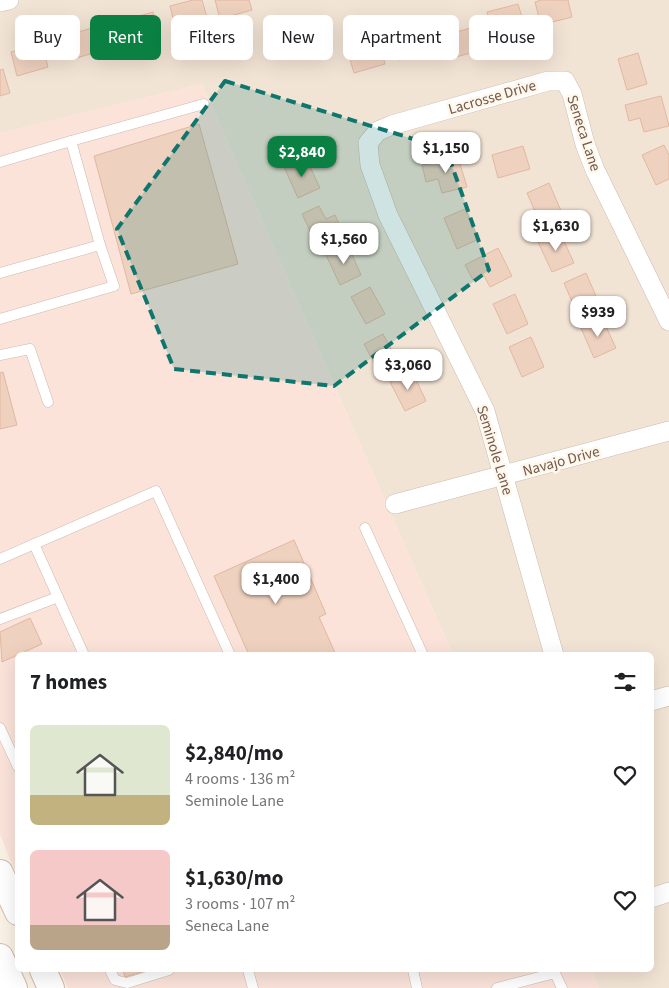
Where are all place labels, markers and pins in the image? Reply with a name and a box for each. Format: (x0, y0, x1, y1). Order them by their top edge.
pin: $1,150 (405, 132, 487, 174)
pin: $2,840 (261, 136, 343, 178)
pin: $1,630 (515, 210, 597, 252)
pin: $1,560 (303, 222, 385, 265)
pin: $939 (568, 296, 628, 338)
pin: $3,060 (367, 348, 449, 391)
pin: $1,400 (235, 562, 317, 605)

